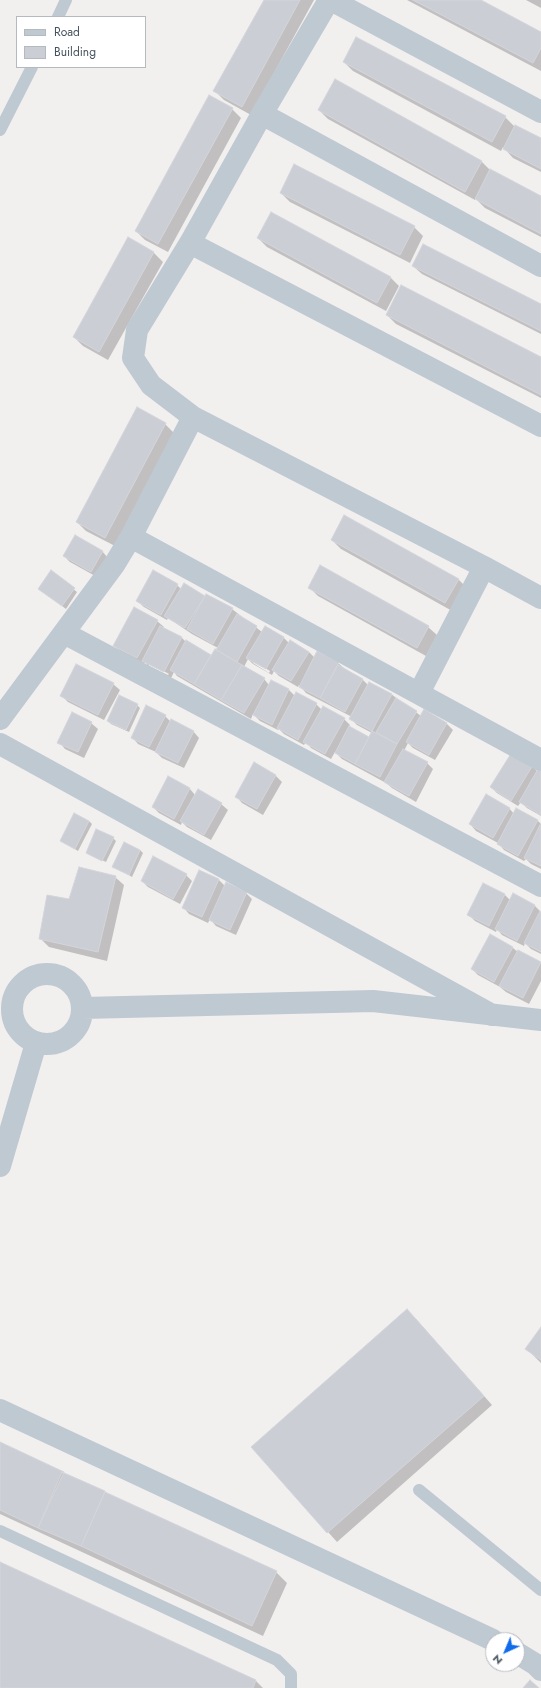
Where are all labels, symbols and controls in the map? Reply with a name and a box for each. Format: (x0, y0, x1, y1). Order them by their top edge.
legend (16, 16, 146, 68)
text: Road (54, 23, 80, 41)
text: Building (54, 43, 96, 61)
north arrow (485, 1632, 525, 1672)
text: N (489, 1651, 506, 1669)

